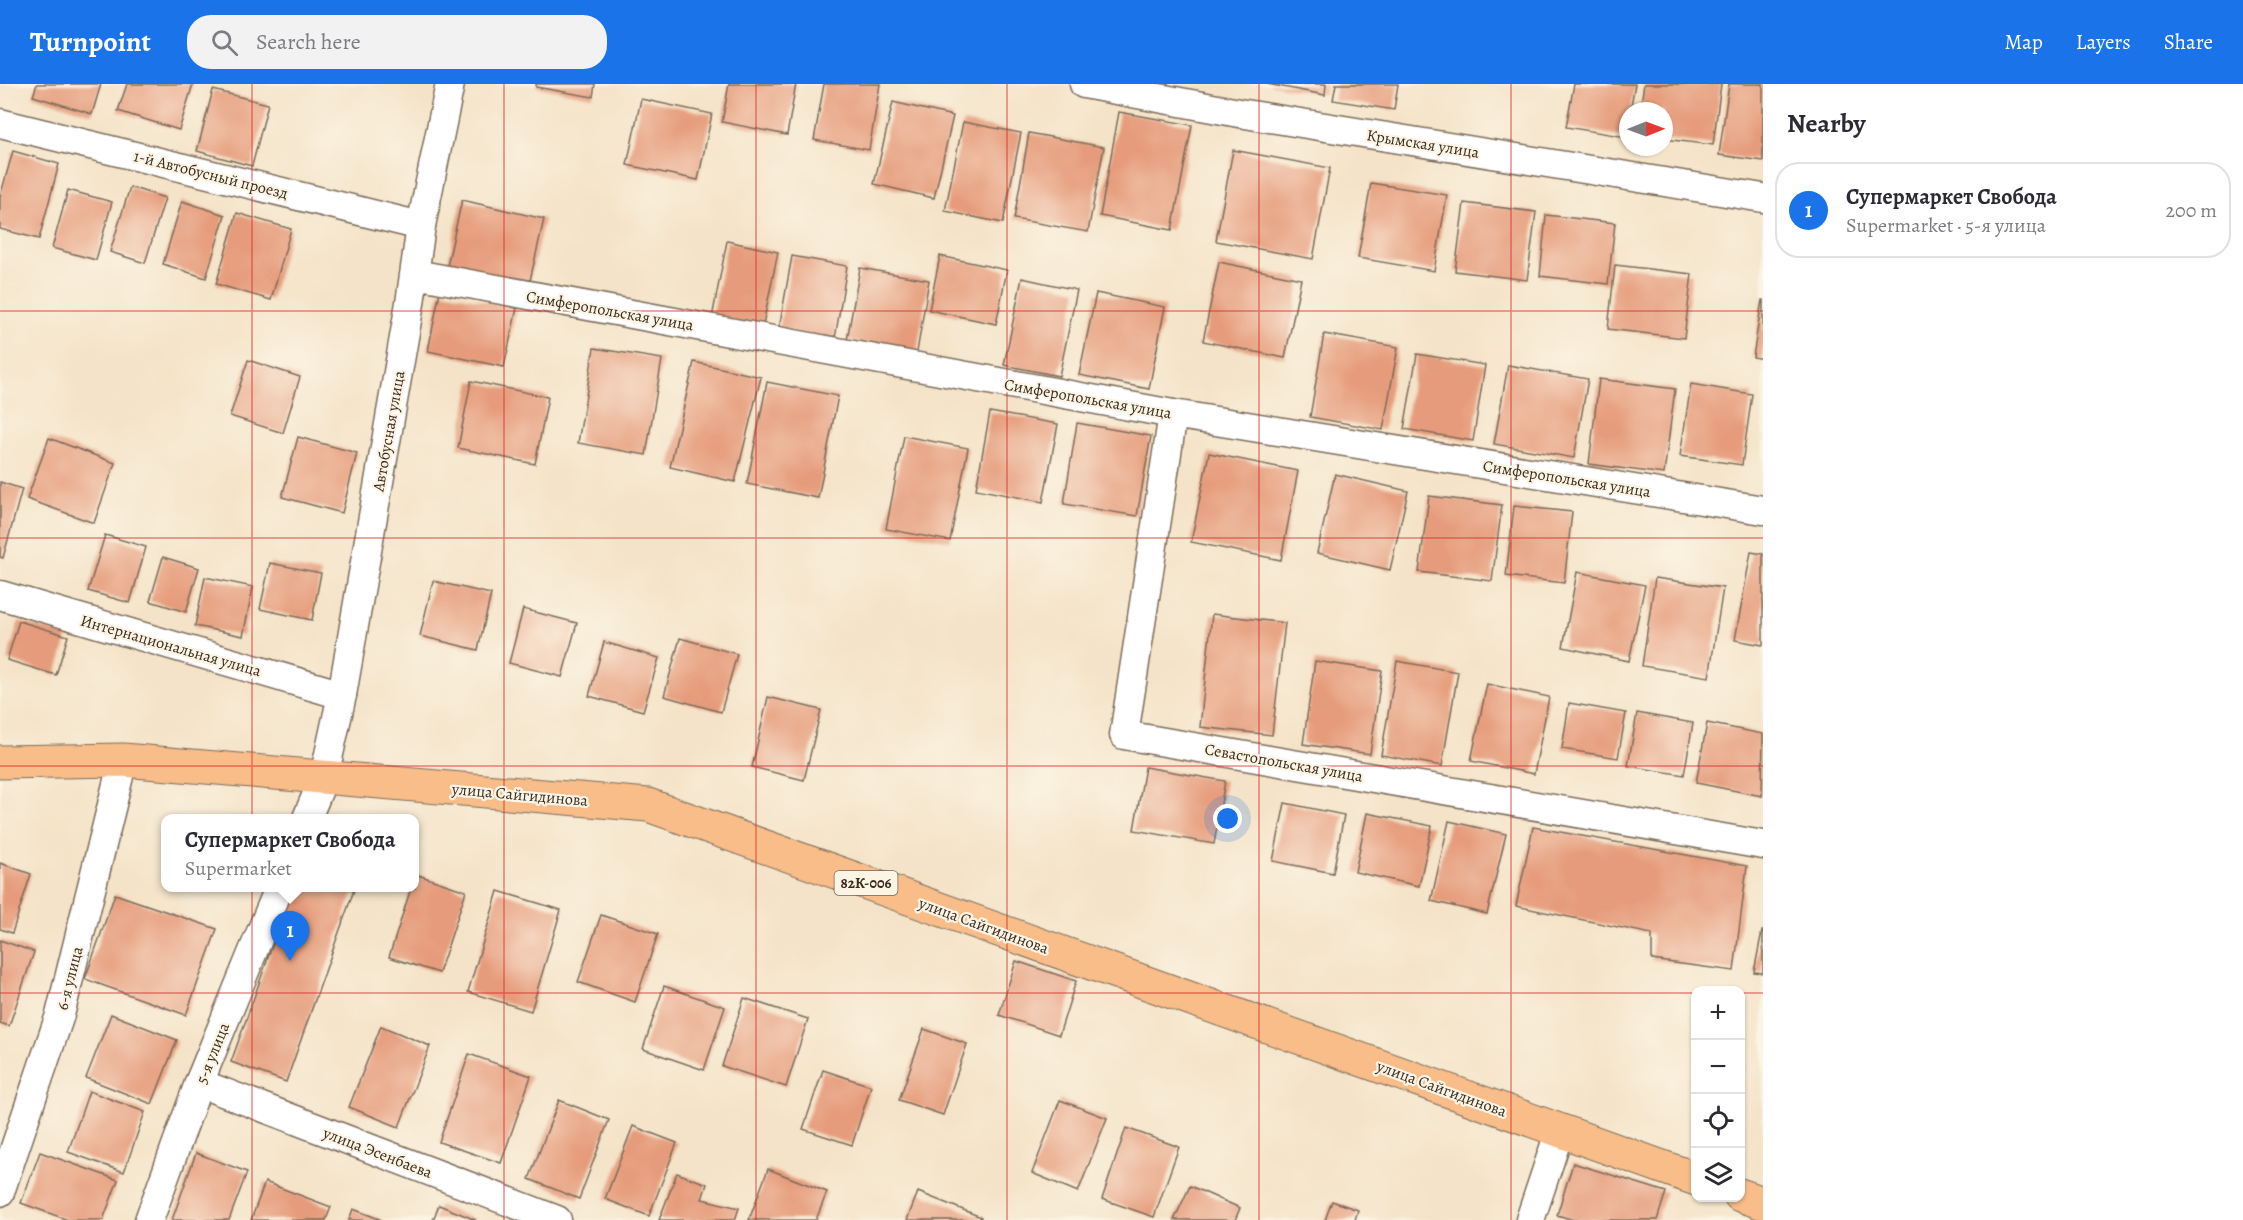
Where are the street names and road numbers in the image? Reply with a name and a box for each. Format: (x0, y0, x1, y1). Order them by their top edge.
street label: Крымская улица (1365, 124, 1481, 164)
street label: 1-й Автобусный проезд (131, 145, 290, 205)
street label: Симферопольская улица (524, 285, 696, 337)
street label: Автобусная улица (367, 368, 411, 494)
street label: Симферопольская улица (1002, 373, 1174, 425)
street label: Симферопольская улица (1481, 455, 1653, 503)
street label: Интернациональная улица (78, 610, 264, 682)
street label: Севастопольская улица (1203, 738, 1365, 788)
street label: улица Сайгидинова (450, 778, 589, 812)
road number: 82К-006 (834, 871, 898, 895)
street label: улица Сайгидинова (915, 892, 1052, 960)
street label: 6-я улица (51, 943, 89, 1012)
street label: 5-я улица (191, 1019, 235, 1087)
street label: улица Сайгидинова (1373, 1055, 1510, 1123)
street label: улица Эсенбаева (319, 1122, 436, 1184)

